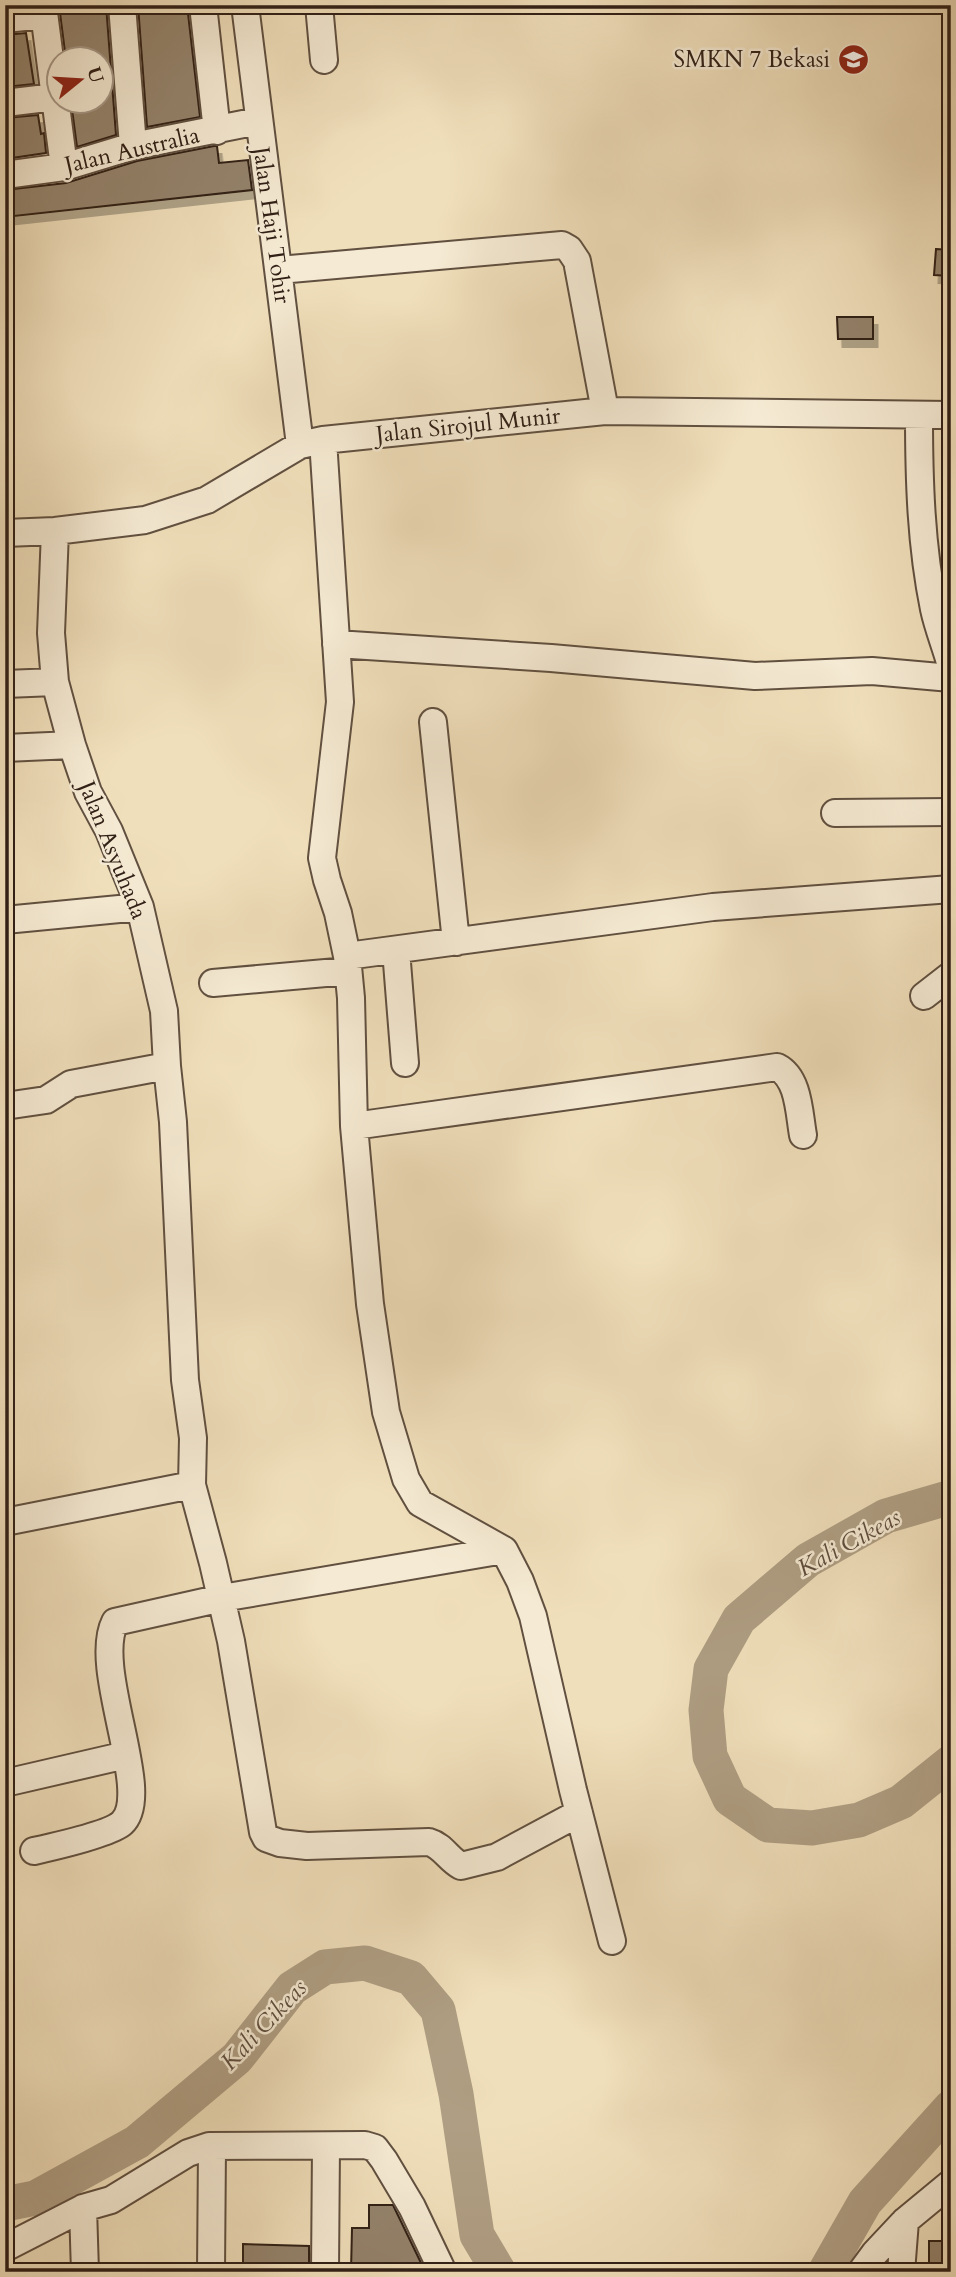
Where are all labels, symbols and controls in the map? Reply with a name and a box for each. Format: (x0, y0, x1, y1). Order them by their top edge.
school or university icon: SMKN 7 Bekasi (836, 42, 870, 76)
place label: SMKN 7 Bekasi (673, 44, 830, 75)
north arrow (46, 46, 116, 116)
text: U (80, 64, 110, 87)
street label: Jalan Australia (59, 119, 202, 181)
street label: Jalan Haji Tohir (245, 142, 298, 306)
street label: Jalan Sirojul Munir (371, 400, 562, 450)
street label: Jalan Asyuhada (70, 774, 155, 924)
water label: Kali Cikeas (791, 1501, 907, 1585)
water label: Kali Cikeas (213, 1972, 315, 2078)

